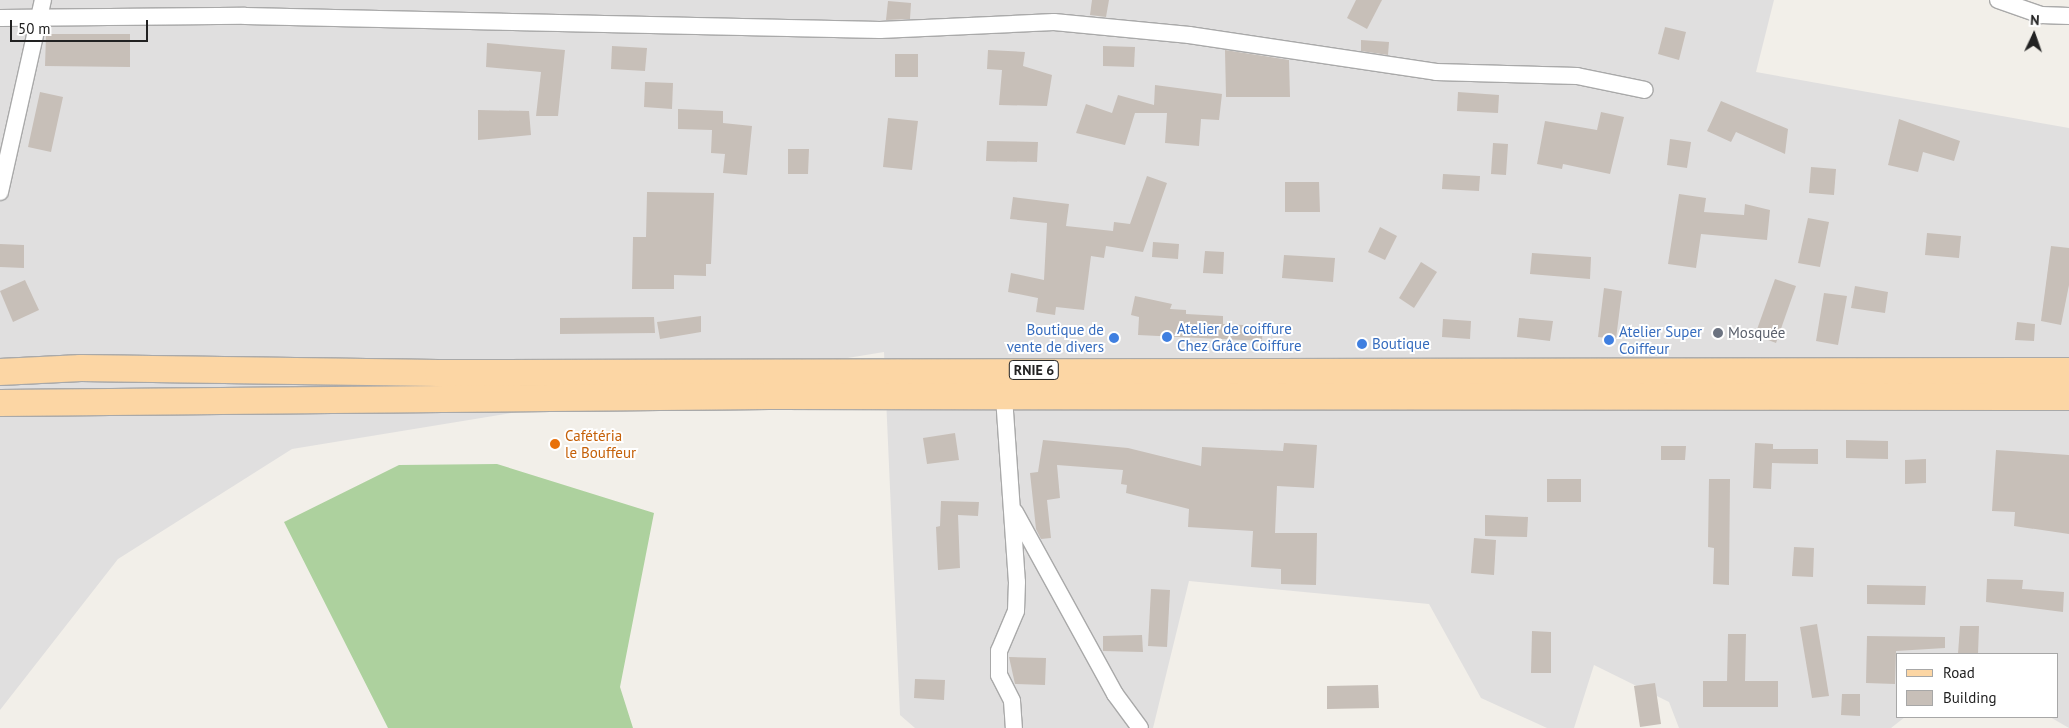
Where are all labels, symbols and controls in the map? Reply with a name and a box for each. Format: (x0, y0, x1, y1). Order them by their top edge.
scale bar (12, 10, 150, 42)
north arrow (2009, 10, 2059, 60)
text: N (2030, 11, 2040, 29)
text: 50 m (18, 19, 51, 38)
place label: Atelier de coiffure Chez Grâce Coiffure (1177, 319, 1302, 354)
place label: Boutique de vente de divers (1007, 320, 1104, 355)
place label: Atelier Super Coiffeur (1619, 322, 1702, 357)
place label: Mosquée (1728, 324, 1785, 342)
marker: Mosquée (1712, 327, 1724, 339)
marker: Atelier de coiffure Chez Grâce Coiffure (1161, 331, 1173, 343)
marker: Boutique de vente de divers (1108, 332, 1120, 344)
marker: Atelier Super Coiffeur (1603, 334, 1615, 346)
place label: Boutique (1372, 335, 1430, 353)
marker: Boutique (1356, 338, 1368, 350)
road number: RNIE 6 (1008, 358, 1060, 382)
place label: Cafétéria le Bouffeur (565, 426, 636, 461)
marker: Cafétéria le Bouffeur (549, 438, 561, 450)
legend (1896, 653, 2059, 718)
text: Road (1943, 663, 1975, 682)
text: Building (1943, 688, 1997, 707)

